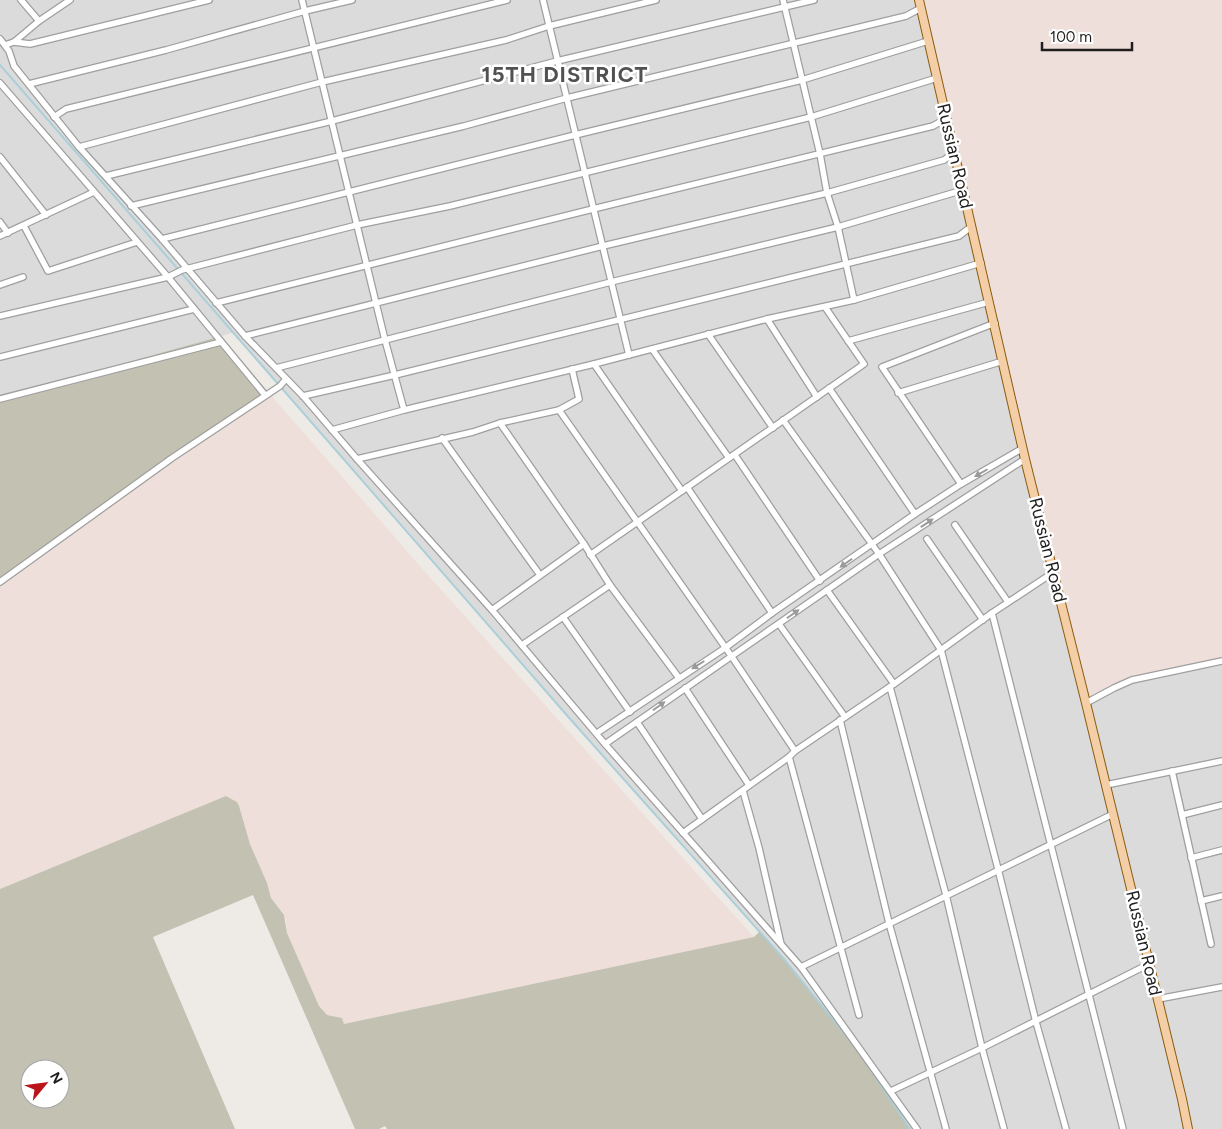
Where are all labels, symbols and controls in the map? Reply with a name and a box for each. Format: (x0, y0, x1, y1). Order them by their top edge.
scale bar (1042, 20, 1132, 52)
text: 100 m (1050, 28, 1092, 46)
district label: 15TH DISTRICT (482, 61, 648, 88)
street label: Russian Road (932, 101, 978, 211)
one-way arrow (975, 468, 988, 477)
street label: Russian Road (1024, 495, 1072, 605)
one-way arrow (921, 518, 934, 527)
one-way arrow (839, 558, 853, 568)
one-way arrow (786, 609, 800, 619)
one-way arrow (692, 661, 705, 670)
one-way arrow (652, 701, 666, 711)
street label: Russian Road (1121, 888, 1167, 998)
north arrow (20, 1059, 70, 1109)
text: N (46, 1069, 66, 1087)

